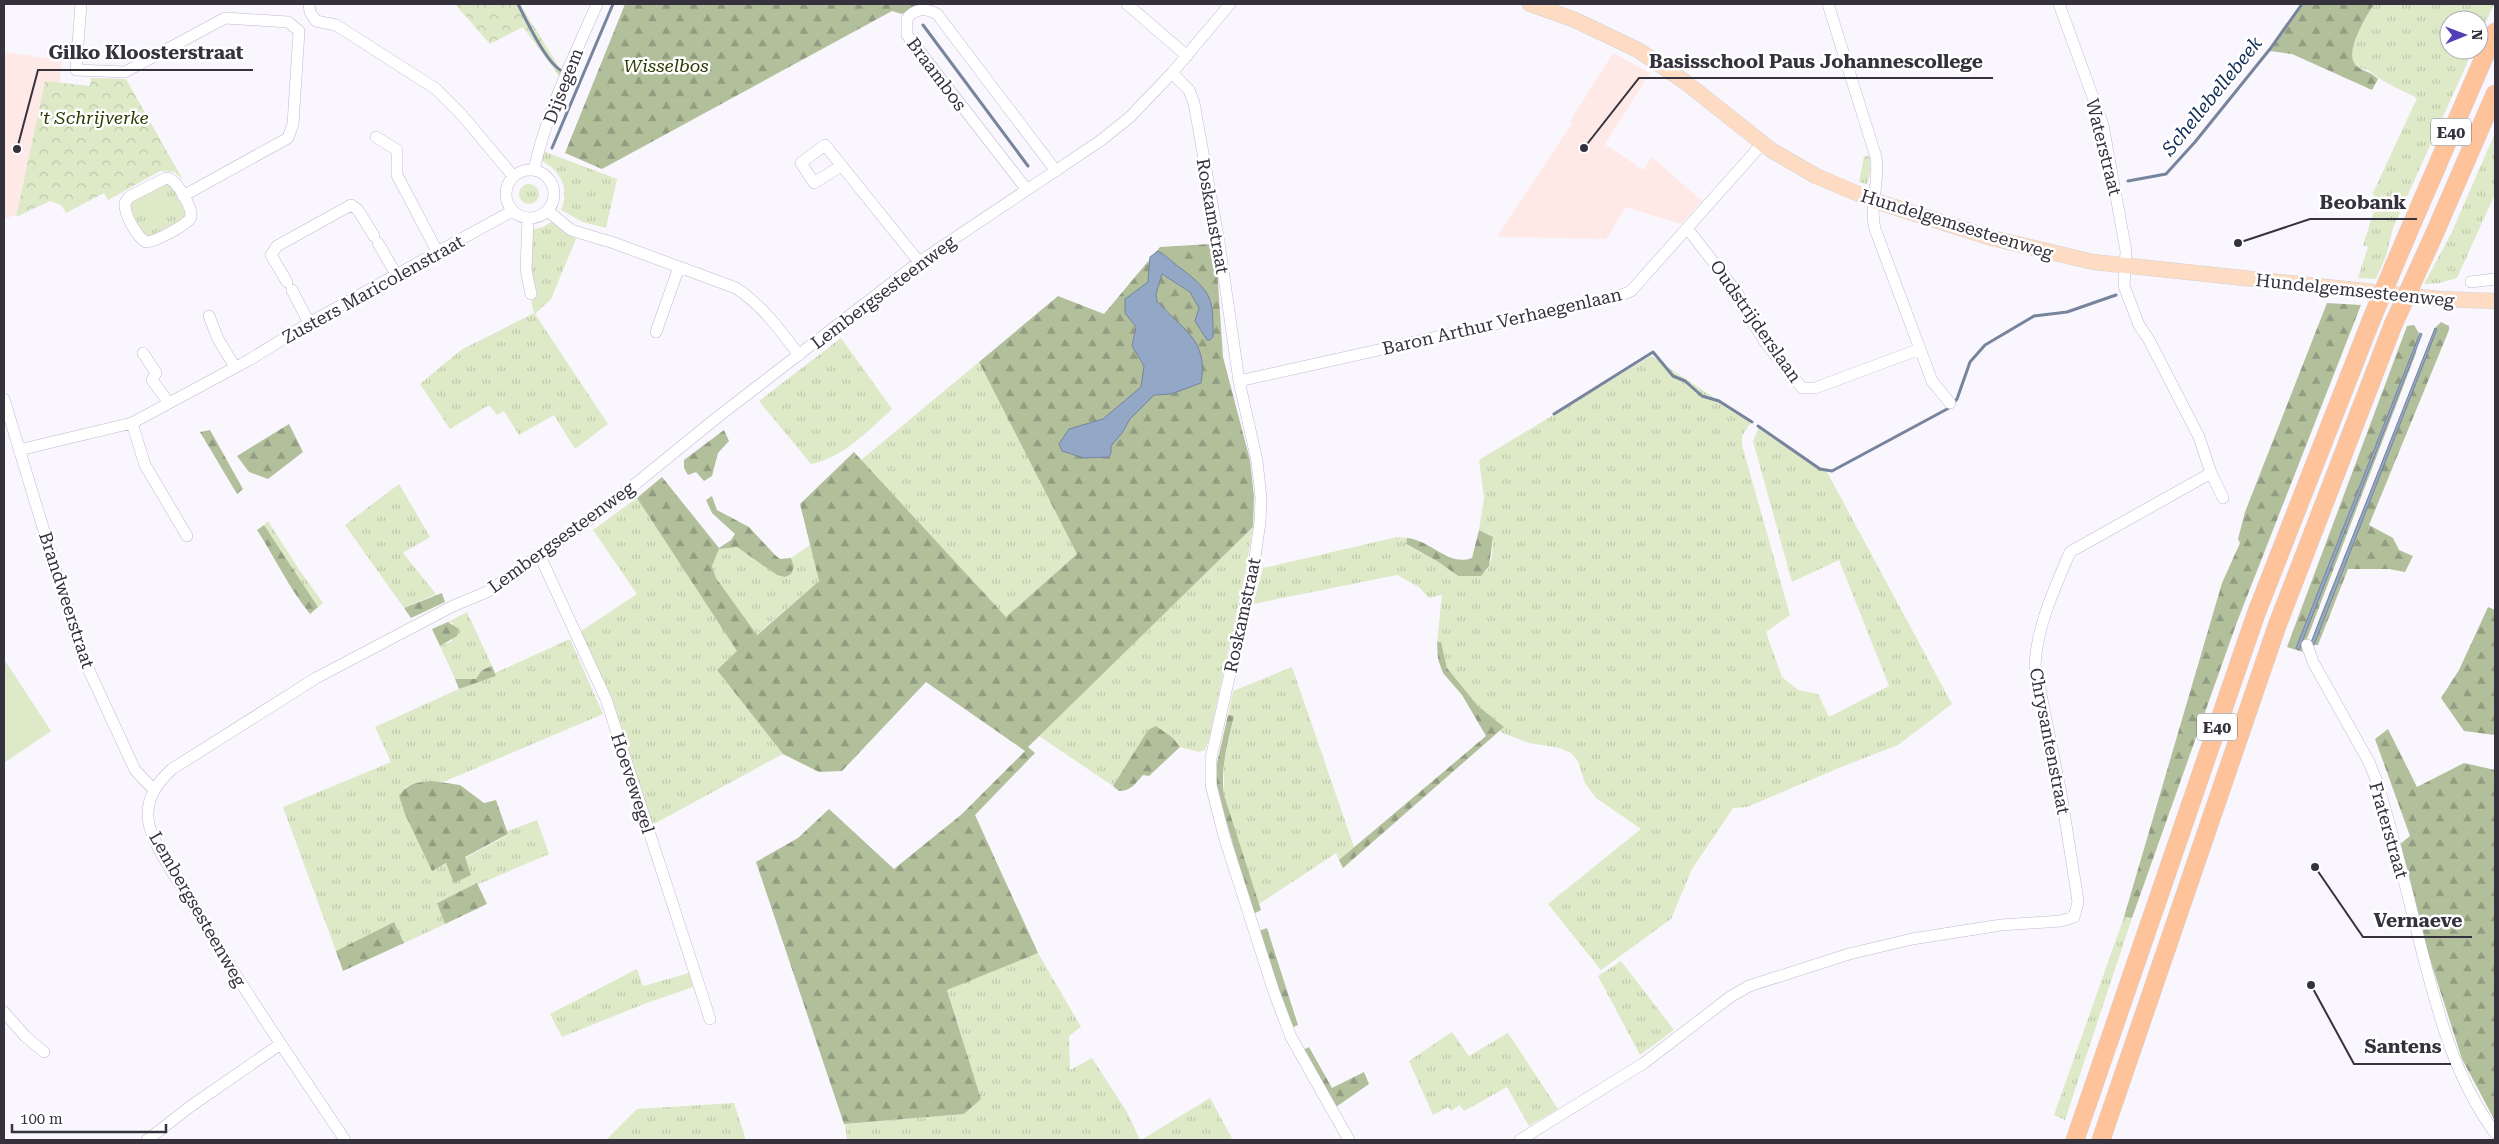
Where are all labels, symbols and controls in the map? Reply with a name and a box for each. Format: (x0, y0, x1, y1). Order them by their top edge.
north arrow (2439, 10, 2489, 60)
text: N (2469, 29, 2485, 41)
water label: Schellebellebeek (2156, 31, 2267, 161)
street label: Braambos (903, 33, 971, 115)
callout: Gilko Kloosterstraat (38, 36, 253, 70)
text: Gilko Kloosterstraat (48, 41, 244, 64)
callout: Basisschool Paus Johannescollege (1639, 44, 1993, 78)
street label: Dijsegem (539, 45, 587, 127)
text: Basisschool Paus Johannescollege (1649, 50, 1983, 73)
park label: Wisselbos (623, 55, 709, 76)
street label: Waterstraat (2082, 96, 2126, 198)
park label: 't Schrijverke (39, 107, 149, 128)
road number: E40 (2431, 118, 2471, 146)
street label: Roskamstraat (1192, 156, 1234, 276)
street label: Hundelgemsesteenweg (1858, 185, 2056, 263)
callout: Beobank (2310, 185, 2417, 219)
text: Beobank (2320, 191, 2406, 214)
street label: Zusters Maricolenstraat (279, 230, 468, 348)
street label: Lembergsesteenweg (807, 230, 960, 353)
street label: Oudstrijderslaan (1706, 256, 1806, 387)
street label: Hundelgemsesteenweg (2255, 269, 2456, 311)
street label: Baron Arthur Verhaegenlaan (1380, 283, 1624, 359)
street label: Lembergsesteenweg (484, 477, 639, 597)
street label: Brandweerstraat (35, 529, 99, 671)
street label: Roskamstraat (1220, 555, 1265, 674)
street label: Chrysantenstraat (2025, 666, 2075, 816)
road number: E40 (2197, 714, 2237, 740)
street label: Hoevewegel (607, 730, 659, 836)
street label: Fraterstraat (2365, 779, 2413, 881)
street label: Lembergsesteenweg (145, 828, 251, 991)
callout: Vernaeve (2363, 903, 2472, 937)
text: Vernaeve (2374, 909, 2462, 932)
callout: Santens (2354, 1030, 2451, 1064)
text: Santens (2364, 1035, 2442, 1058)
scale bar (12, 1102, 166, 1134)
text: 100 m (20, 1110, 63, 1128)

